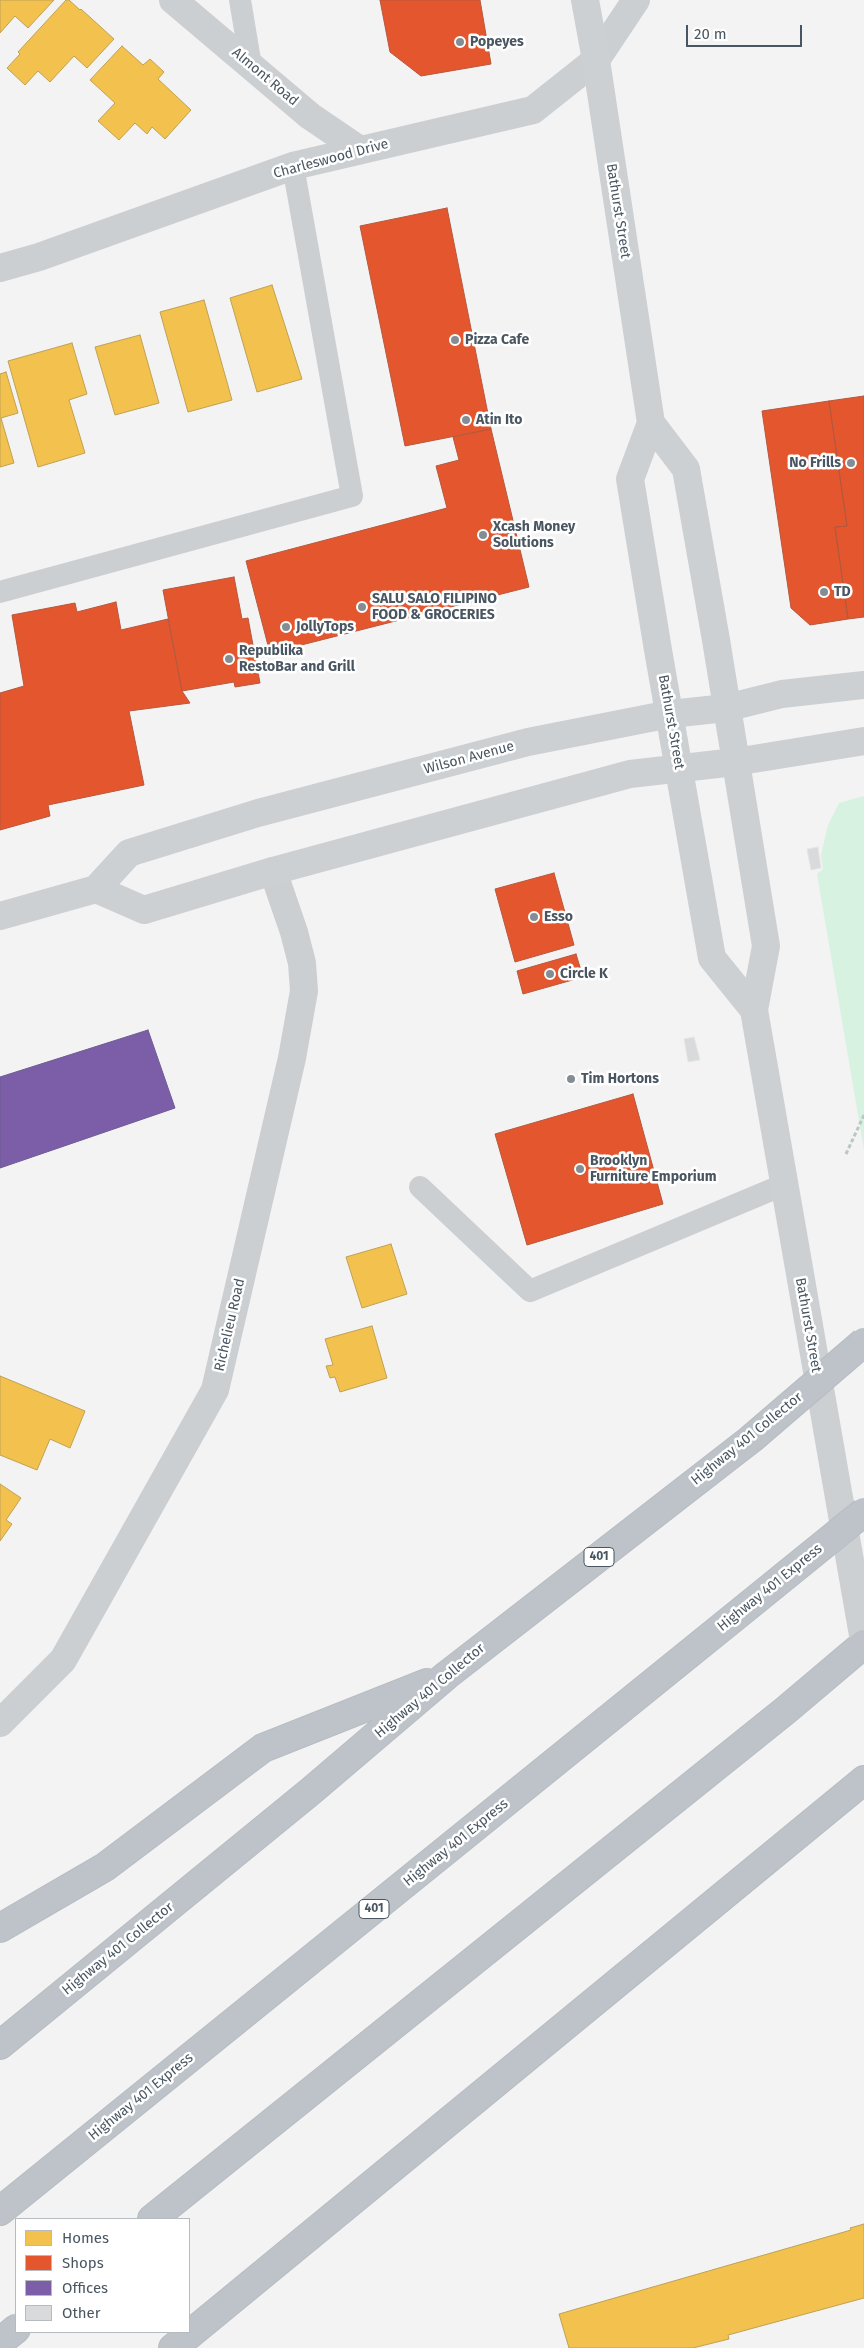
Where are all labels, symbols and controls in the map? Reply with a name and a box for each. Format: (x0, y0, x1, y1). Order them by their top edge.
scale bar (689, 15, 805, 47)
text: 20 m (694, 25, 727, 43)
place label: Popeyes (470, 34, 524, 50)
marker: Popeyes (454, 36, 466, 48)
street label: Almont Road (228, 44, 302, 110)
street label: Charleswood Drive (272, 136, 390, 182)
street label: Bathurst Street (602, 162, 634, 260)
place label: Pizza Cafe (465, 332, 529, 348)
marker: Pizza Cafe (449, 334, 461, 346)
place label: Atin Ito (476, 412, 522, 428)
marker: Atin Ito (460, 414, 472, 426)
place label: No Frills (789, 455, 841, 471)
marker: No Frills (845, 457, 857, 469)
place label: Xcash Money Solutions (493, 519, 575, 552)
marker: Xcash Money Solutions (477, 529, 489, 541)
place label: TD (834, 584, 851, 600)
marker: TD (818, 586, 830, 598)
place label: SALU SALO FILIPINO FOOD & GROCERIES (372, 591, 497, 624)
marker: SALU SALO FILIPINO FOOD & GROCERIES (356, 601, 368, 613)
place label: JollyTops (296, 619, 354, 635)
marker: JollyTops (280, 621, 292, 633)
place label: Republika RestoBar and Grill (239, 643, 355, 676)
marker: Republika RestoBar and Grill (223, 653, 235, 665)
street label: Bathurst Street (654, 673, 688, 771)
street label: Wilson Avenue (422, 738, 516, 778)
place label: Esso (544, 909, 573, 925)
marker: Esso (528, 911, 540, 923)
place label: Circle K (560, 966, 608, 982)
marker: Circle K (544, 968, 556, 980)
place label: Tim Hortons (581, 1071, 659, 1087)
marker: Tim Hortons (565, 1073, 577, 1085)
place label: Brooklyn Furniture Emporium (590, 1153, 717, 1186)
marker: Brooklyn Furniture Emporium (574, 1163, 586, 1175)
street label: Bathurst Street (791, 1276, 825, 1374)
street label: Richelieu Road (211, 1277, 249, 1373)
street label: Highway 401 Collector (688, 1389, 806, 1489)
street label: Highway 401 Express (714, 1541, 826, 1635)
road number: 401 (584, 1548, 614, 1566)
street label: Highway 401 Collector (372, 1640, 488, 1742)
street label: Highway 401 Express (400, 1796, 512, 1890)
street label: Highway 401 Collector (59, 1899, 177, 1999)
road number: 401 (359, 1900, 389, 1918)
street label: Highway 401 Express (85, 2050, 197, 2144)
legend (15, 2218, 190, 2333)
text: Homes (62, 2229, 109, 2247)
text: Shops (62, 2254, 104, 2272)
text: Offices (62, 2279, 108, 2297)
text: Other (62, 2304, 101, 2322)

